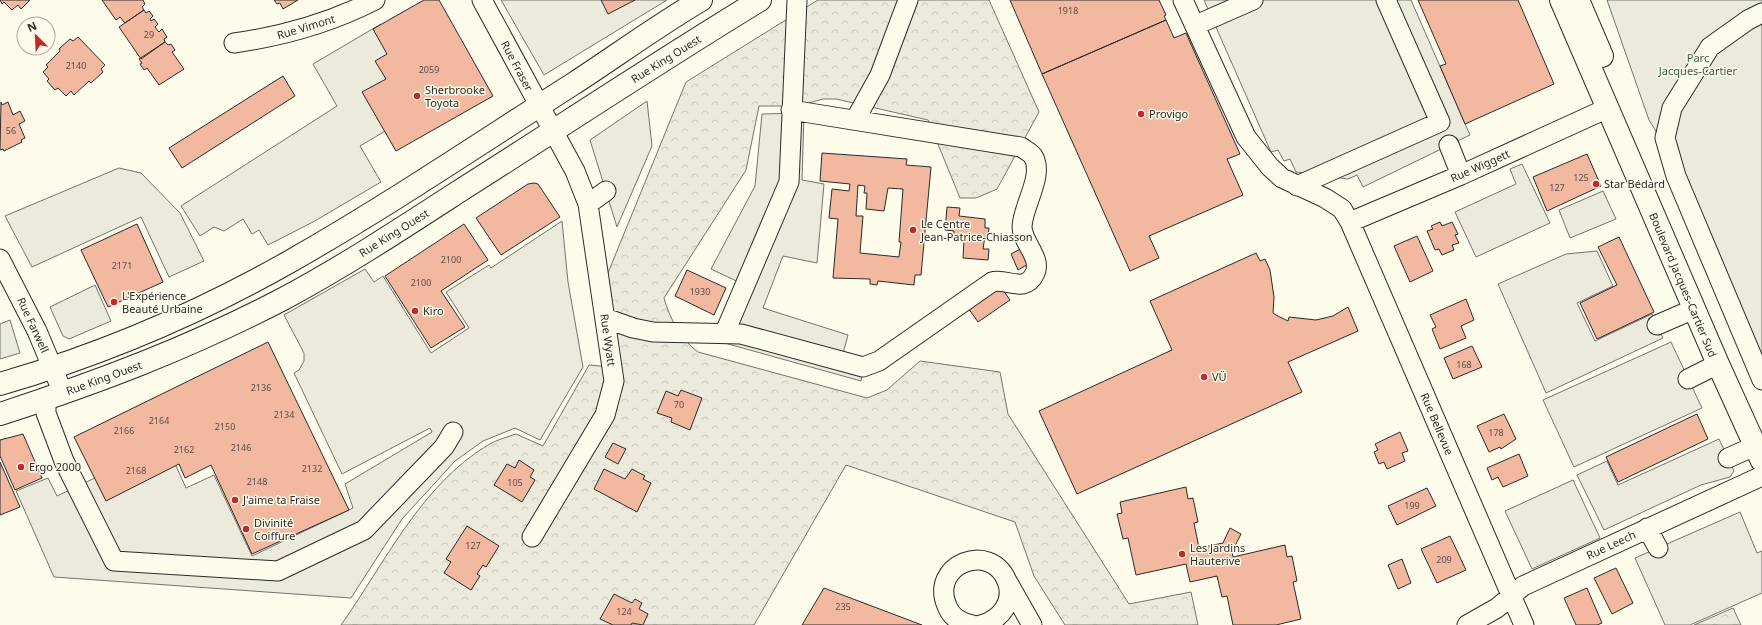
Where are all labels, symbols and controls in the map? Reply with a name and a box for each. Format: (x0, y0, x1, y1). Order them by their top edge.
house number: 1918 (1058, 4, 1078, 17)
street label: Rue Vimont (275, 11, 337, 42)
north arrow (16, 16, 56, 56)
text: N (25, 18, 39, 35)
house number: 29 (144, 28, 154, 41)
street label: Rue King Ouest (628, 31, 703, 86)
street label: Rue Fraser (498, 38, 537, 94)
park label: Parc Jacques-Cartier (1658, 50, 1738, 78)
house number: 2140 (66, 59, 86, 72)
house number: 2059 (419, 63, 439, 76)
place label: Sherbrooke Toyota (425, 82, 485, 110)
marker: Sherbrooke Toyota (412, 91, 422, 101)
place label: Provigo (1149, 106, 1189, 121)
marker: Provigo (1136, 109, 1146, 119)
house number: 56 (6, 124, 16, 137)
street label: Rue Wiggett (1448, 146, 1512, 185)
house number: 125 (1573, 171, 1589, 184)
place label: Star Bédard (1604, 176, 1665, 191)
marker: Star Bédard (1591, 179, 1601, 189)
house number: 127 (1549, 181, 1565, 194)
street label: Rue King Ouest (356, 205, 431, 260)
street label: Boulevard Jacques-Cartier Sud (1646, 210, 1721, 359)
place label: Le Centre Jean-Patrice-Chiasson (920, 216, 1033, 244)
marker: Le Centre Jean-Patrice-Chiasson (908, 225, 918, 235)
house number: 2100 (441, 253, 461, 266)
house number: 2171 (112, 259, 132, 272)
house number: 2100 (411, 276, 431, 289)
house number: 1930 (690, 285, 710, 298)
place label: L'Expérience Beauté Urbaine (122, 288, 203, 316)
street label: Rue Farwell (14, 295, 53, 355)
marker: L'Expérience Beauté Urbaine (109, 297, 119, 307)
place label: Kiro (423, 303, 444, 318)
marker: Kiro (410, 306, 420, 316)
street label: Rue Wyatt (597, 313, 620, 367)
street label: Rue King Ouest (64, 357, 144, 398)
house number: 168 (1456, 358, 1472, 371)
place label: VÜ (1212, 369, 1227, 384)
marker: VÜ (1199, 372, 1209, 382)
house number: 2136 (251, 381, 271, 394)
street label: Rue Bellevue (1418, 390, 1457, 457)
house number: 70 (674, 398, 684, 411)
house number: 2134 (274, 408, 294, 421)
house number: 2164 (149, 414, 169, 427)
house number: 2150 (215, 420, 235, 433)
house number: 2166 (114, 424, 134, 437)
house number: 178 (1488, 426, 1504, 439)
house number: 2146 (231, 441, 251, 454)
house number: 2162 (174, 443, 194, 456)
place label: Ergo 2000 (29, 459, 81, 474)
marker: Ergo 2000 (16, 462, 26, 472)
house number: 2132 (302, 462, 322, 475)
house number: 2168 (126, 464, 146, 477)
house number: 2148 (247, 475, 267, 488)
house number: 105 (507, 476, 523, 489)
place label: J'aime ta Fraise (242, 492, 320, 507)
marker: J'aime ta Fraise (230, 495, 240, 505)
house number: 199 (1404, 499, 1420, 512)
place label: Divinité Coiffure (254, 515, 295, 543)
marker: Divinité Coiffure (241, 524, 251, 534)
street label: Rue Leech (1584, 527, 1638, 563)
house number: 127 (465, 539, 481, 552)
place label: Les Jardins Hauterive (1190, 540, 1245, 568)
marker: Les Jardins Hauterive (1177, 549, 1187, 559)
house number: 209 (1436, 553, 1452, 566)
house number: 235 (835, 600, 851, 613)
house number: 124 (616, 605, 632, 618)

